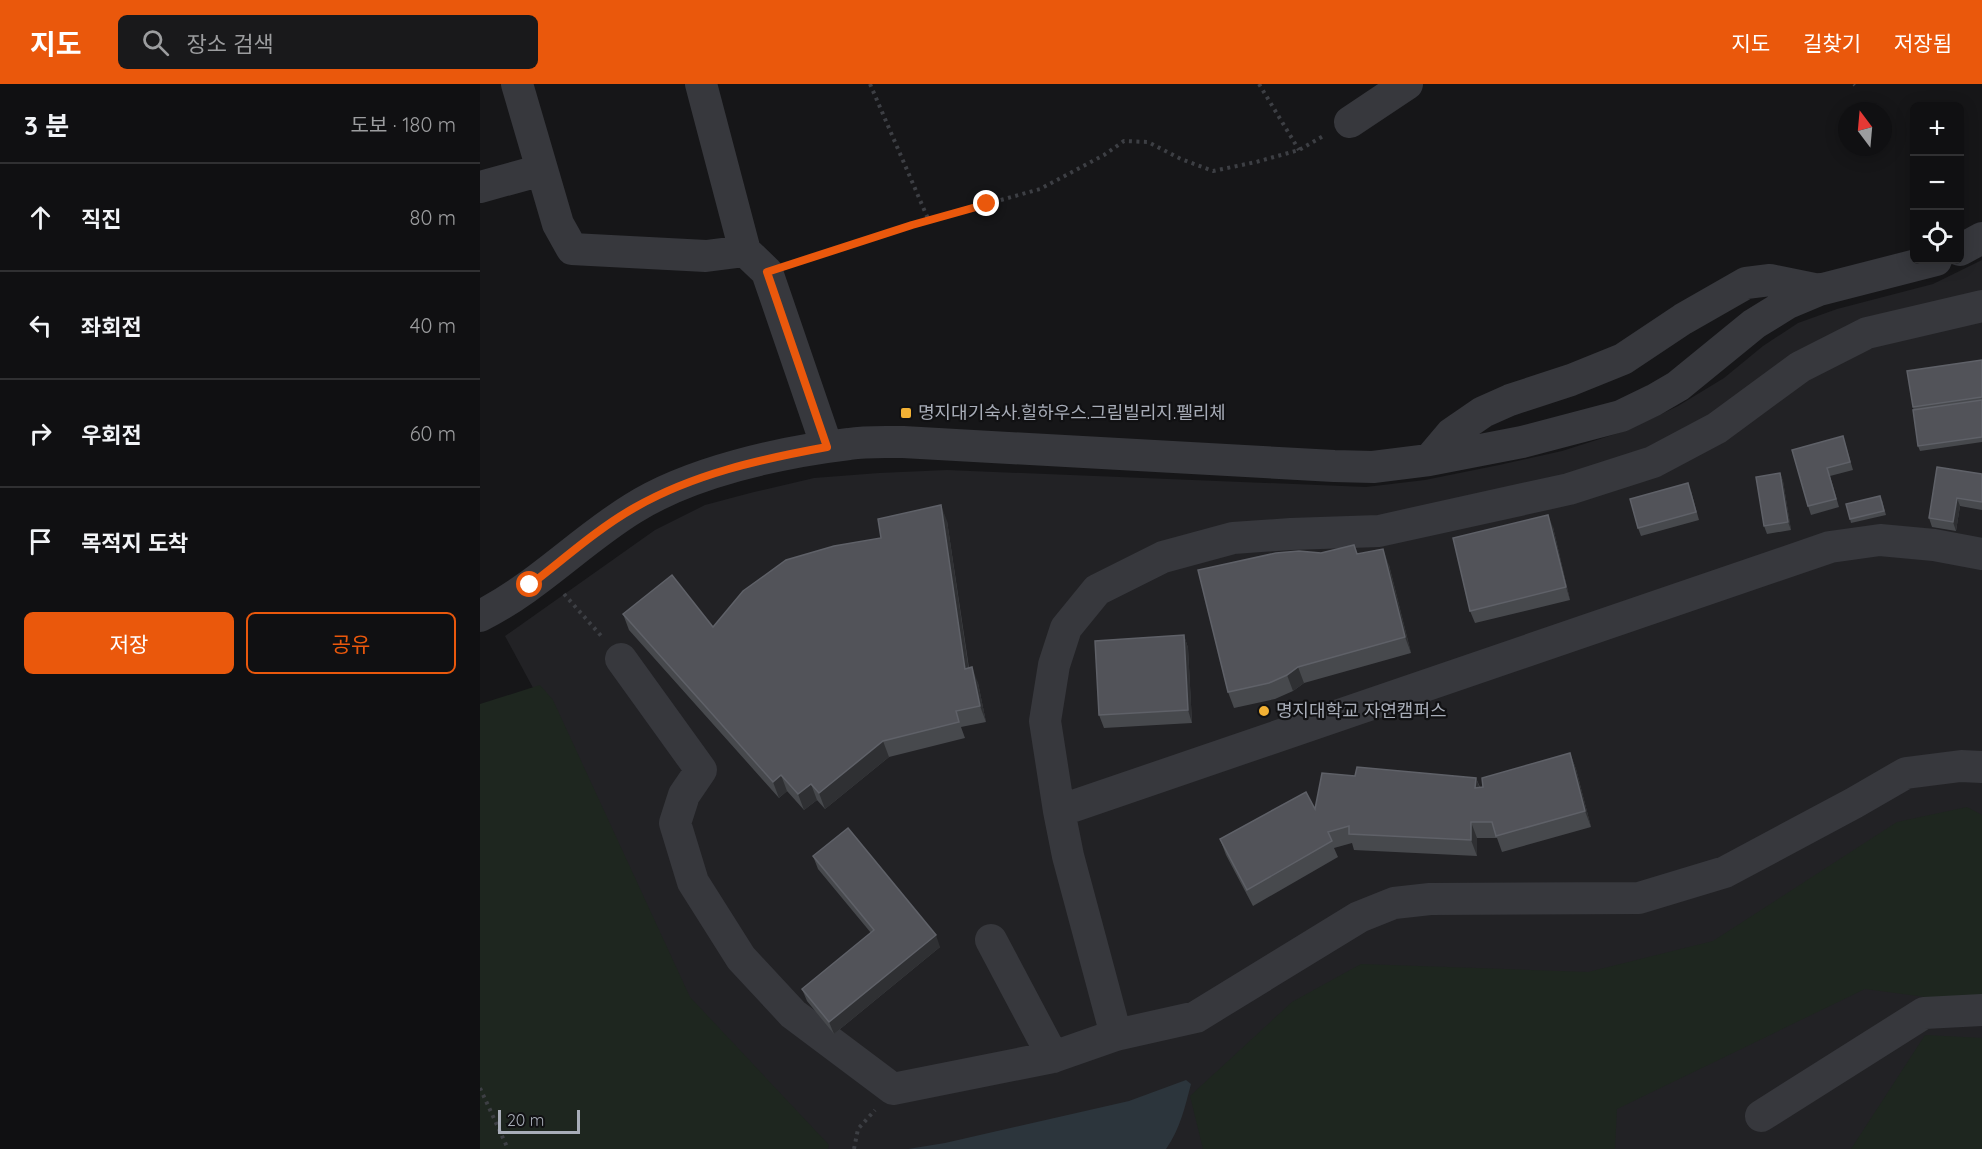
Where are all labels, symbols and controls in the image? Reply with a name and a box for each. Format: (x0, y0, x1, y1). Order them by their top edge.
search box (118, 15, 538, 69)
text: 지도 (30, 26, 82, 61)
icon: search (139, 26, 172, 59)
text: 장소 검색 (187, 30, 274, 58)
text: 지도 (1731, 30, 1770, 56)
text: 길찾기 (1803, 30, 1861, 56)
text: 저장됨 (1894, 30, 1952, 56)
north arrow (1838, 102, 1892, 156)
map controls (1910, 102, 1964, 264)
button: + (1910, 102, 1964, 156)
text: 3 분 (24, 109, 69, 142)
text: 도보 · 180 m (351, 112, 456, 137)
button: − (1910, 156, 1964, 210)
route end (973, 190, 999, 216)
icon: ahead (24, 201, 57, 234)
text: 직진 (81, 205, 121, 233)
text: 80 m (410, 205, 456, 230)
button: locate (1910, 210, 1964, 264)
icon: left (24, 309, 57, 342)
text: 좌회전 (81, 313, 142, 341)
text: 40 m (410, 313, 456, 338)
place label: 명지대기숙사.힐하우스.그림빌리지.펠리체 (918, 401, 1226, 424)
marker: 명지대기숙사.힐하우스.그림빌리지.펠리체 (899, 406, 913, 420)
icon: right (24, 417, 57, 450)
text: 우회전 (81, 421, 142, 449)
text: 60 m (410, 421, 456, 446)
icon: arrive (24, 525, 57, 558)
text: 목적지 도착 (81, 529, 188, 557)
route start (516, 571, 542, 597)
button: 저장 (24, 612, 234, 674)
button: 공유 (246, 612, 456, 674)
place label: 명지대학교 자연캠퍼스 (1276, 699, 1447, 722)
marker: 명지대학교 자연캠퍼스 (1257, 704, 1271, 718)
scale bar (498, 1107, 580, 1134)
text: 20 m (507, 1110, 544, 1130)

